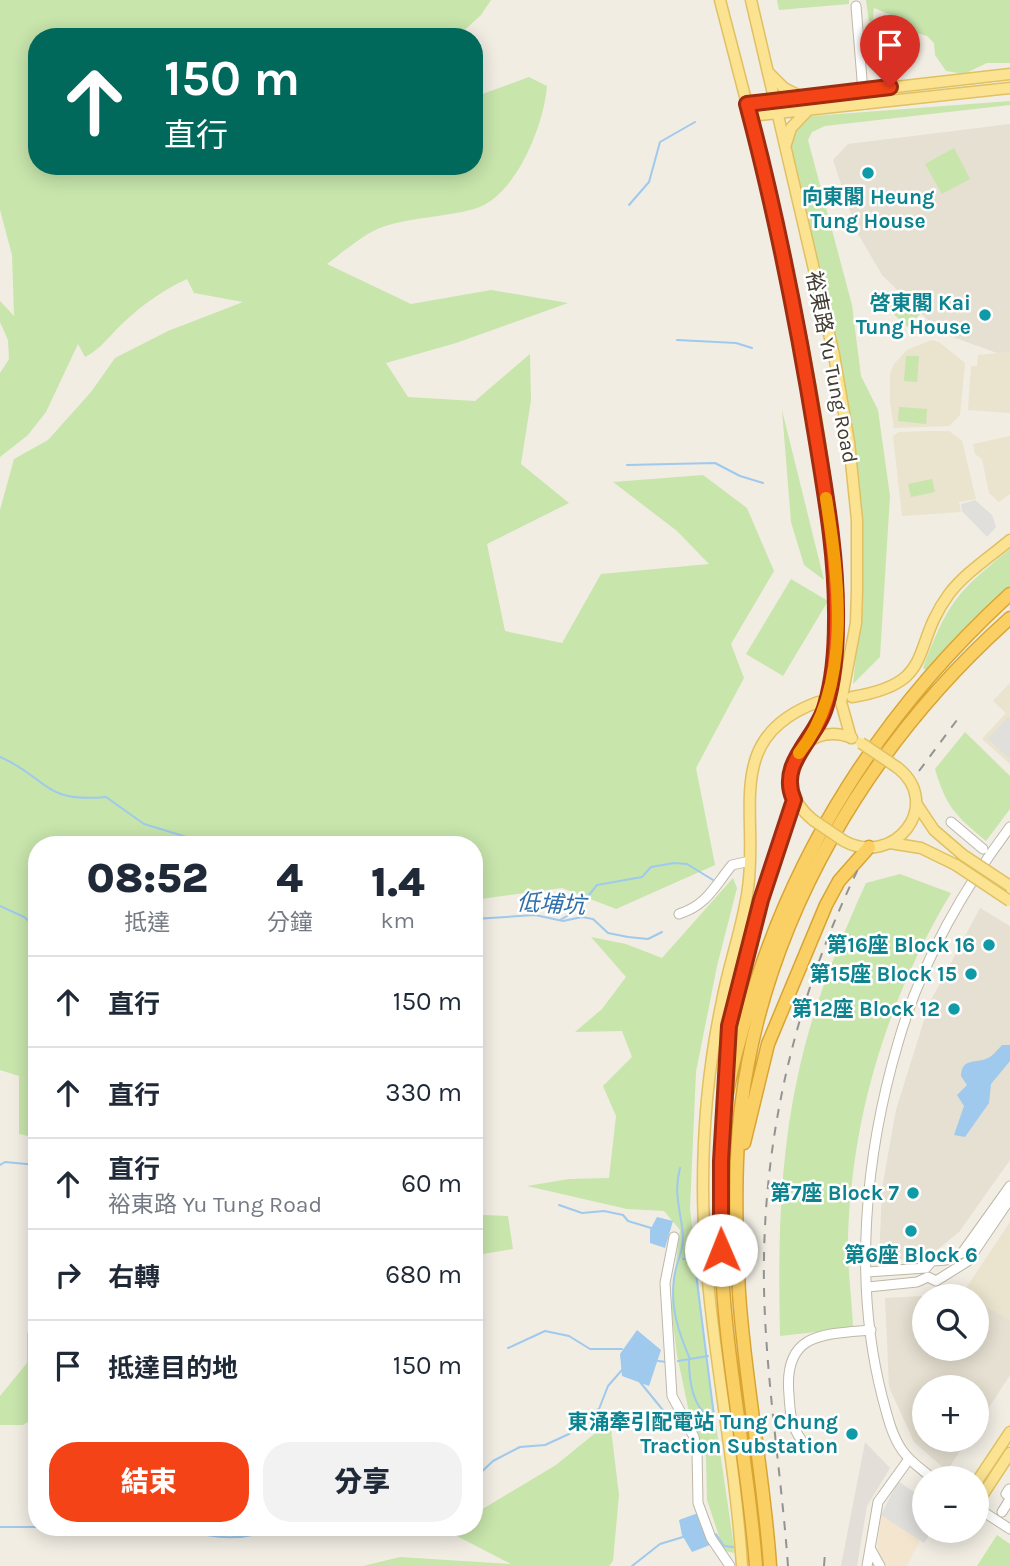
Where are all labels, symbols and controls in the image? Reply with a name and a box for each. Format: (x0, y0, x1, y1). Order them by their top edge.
pin (860, 15, 920, 87)
icon: arrive (871, 26, 909, 64)
text: 150 m (164, 50, 300, 107)
icon: ahead (49, 56, 140, 147)
text: 直行 (164, 117, 228, 154)
marker: 向東閣 Heung Tung House (860, 165, 876, 181)
place label: 向東閣 Heung Tung House (802, 185, 934, 233)
street label: 裕東路 Yu Tung Road (802, 269, 862, 465)
place label: 啓東閣 Kai Tung House (856, 291, 971, 339)
marker: 啓東閣 Kai Tung House (977, 307, 993, 323)
text: 08:52 (86, 853, 208, 903)
text: 4 (276, 853, 303, 903)
text: 1.4 (371, 857, 425, 907)
water label: 低埔坑 (516, 889, 589, 919)
text: km (381, 907, 415, 934)
text: 抵達 (124, 909, 170, 936)
text: 分鐘 (267, 909, 313, 936)
place label: 第16座 Block 16 (826, 933, 975, 957)
marker: 第16座 Block 16 (981, 937, 997, 953)
place label: 第15座 Block 15 (810, 962, 957, 986)
marker: 第15座 Block 15 (963, 966, 979, 982)
icon: ahead (49, 983, 87, 1021)
text: 150 m (393, 986, 462, 1017)
text: 直行 (108, 989, 160, 1020)
place label: 第12座 Block 12 (792, 997, 940, 1021)
marker: 第12座 Block 12 (946, 1001, 962, 1017)
icon: ahead (49, 1074, 87, 1112)
text: 330 m (385, 1077, 462, 1108)
text: 直行 (108, 1080, 160, 1111)
text: 直行 (108, 1154, 160, 1185)
icon: ahead (49, 1165, 87, 1203)
text: 60 m (401, 1168, 462, 1199)
place label: 第7座 Block 7 (770, 1181, 900, 1205)
marker: 第7座 Block 7 (905, 1185, 921, 1201)
text: 裕東路 Yu Tung Road (108, 1191, 322, 1218)
position arrow (684, 1213, 758, 1287)
marker: 第6座 Block 6 (903, 1223, 919, 1239)
place label: 第6座 Block 6 (844, 1243, 978, 1267)
icon: right (49, 1256, 87, 1294)
text: 680 m (385, 1259, 462, 1290)
text: 右轉 (108, 1262, 160, 1293)
map controls (912, 1284, 989, 1543)
button: search (912, 1284, 989, 1361)
icon: arrive (49, 1347, 87, 1385)
text: 150 m (393, 1350, 462, 1381)
text: 抵達目的地 (108, 1353, 238, 1384)
button: + (912, 1375, 989, 1452)
place label: 東涌牽引配電站 Tung Chung Traction Substation (568, 1410, 838, 1458)
marker: 東涌牽引配電站 Tung Chung Traction Substation (844, 1426, 860, 1442)
button: 結束 (49, 1442, 249, 1522)
button: 分享 (263, 1442, 462, 1522)
button: − (912, 1466, 989, 1543)

